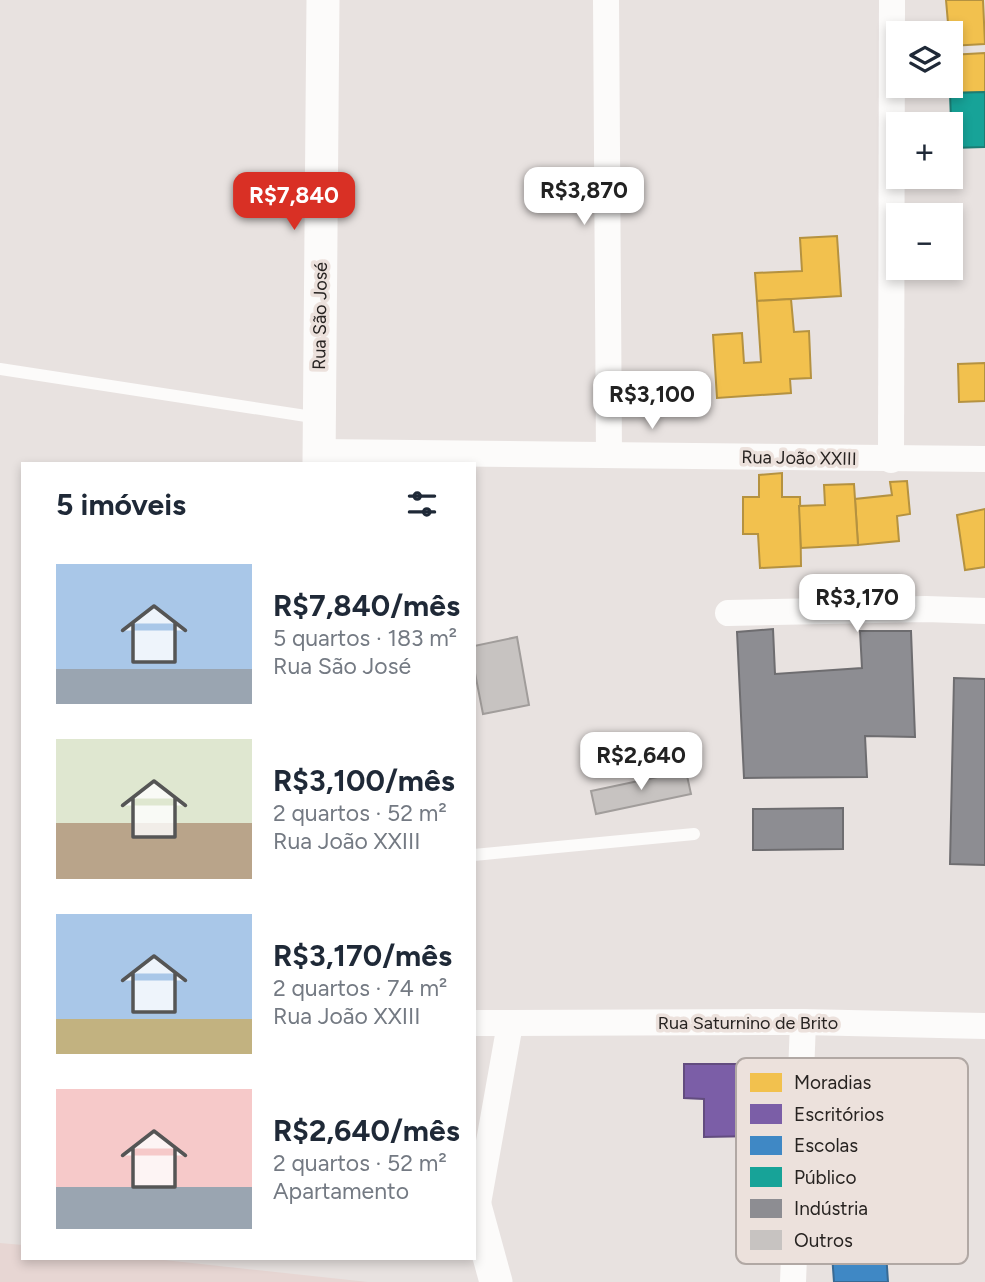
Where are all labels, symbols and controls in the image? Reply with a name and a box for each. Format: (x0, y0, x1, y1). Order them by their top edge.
map controls (886, 21, 963, 280)
button: layers (886, 21, 963, 98)
button: + (886, 112, 963, 189)
pin: R$3,870 (519, 168, 649, 227)
pin: R$7,840 (229, 173, 359, 232)
text: R$3,870 (540, 176, 628, 204)
text: R$7,840 (249, 181, 339, 209)
button: − (886, 203, 963, 280)
street label: Rua São José (308, 262, 332, 370)
pin: R$3,100 (587, 372, 717, 431)
text: R$3,100 (609, 380, 695, 408)
street label: Rua João XXIII (741, 446, 857, 470)
icon: filters (403, 485, 441, 523)
text: 5 imóveis (56, 486, 186, 523)
pin: R$3,170 (792, 574, 922, 634)
text: R$3,170 (815, 583, 899, 611)
text: R$7,840/mês (273, 587, 460, 624)
icon: home (112, 592, 196, 676)
text: 5 quartos · 183 m² (273, 624, 457, 652)
text: Rua São José (273, 652, 411, 680)
pin: R$2,640 (576, 732, 706, 792)
text: R$2,640 (596, 741, 686, 769)
text: R$3,100/mês (273, 762, 455, 799)
icon: home (112, 767, 196, 851)
text: 2 quartos · 52 m² (273, 799, 447, 827)
text: Rua João XXIII (273, 827, 421, 855)
text: R$3,170/mês (273, 937, 452, 974)
icon: home (112, 942, 196, 1026)
text: 2 quartos · 74 m² (273, 974, 447, 1002)
text: Rua João XXIII (273, 1002, 421, 1030)
street label: Rua Saturnino de Brito (658, 1012, 838, 1034)
legend (736, 1058, 968, 1264)
text: Moradias (794, 1071, 871, 1094)
text: Escritórios (794, 1103, 884, 1126)
text: R$2,640/mês (273, 1112, 460, 1149)
icon: home (112, 1117, 196, 1201)
text: Escolas (794, 1134, 858, 1157)
text: 2 quartos · 52 m² (273, 1149, 447, 1177)
text: Público (794, 1166, 857, 1189)
text: Apartamento (273, 1177, 409, 1205)
text: Indústria (794, 1197, 868, 1220)
text: Outros (794, 1229, 853, 1252)

